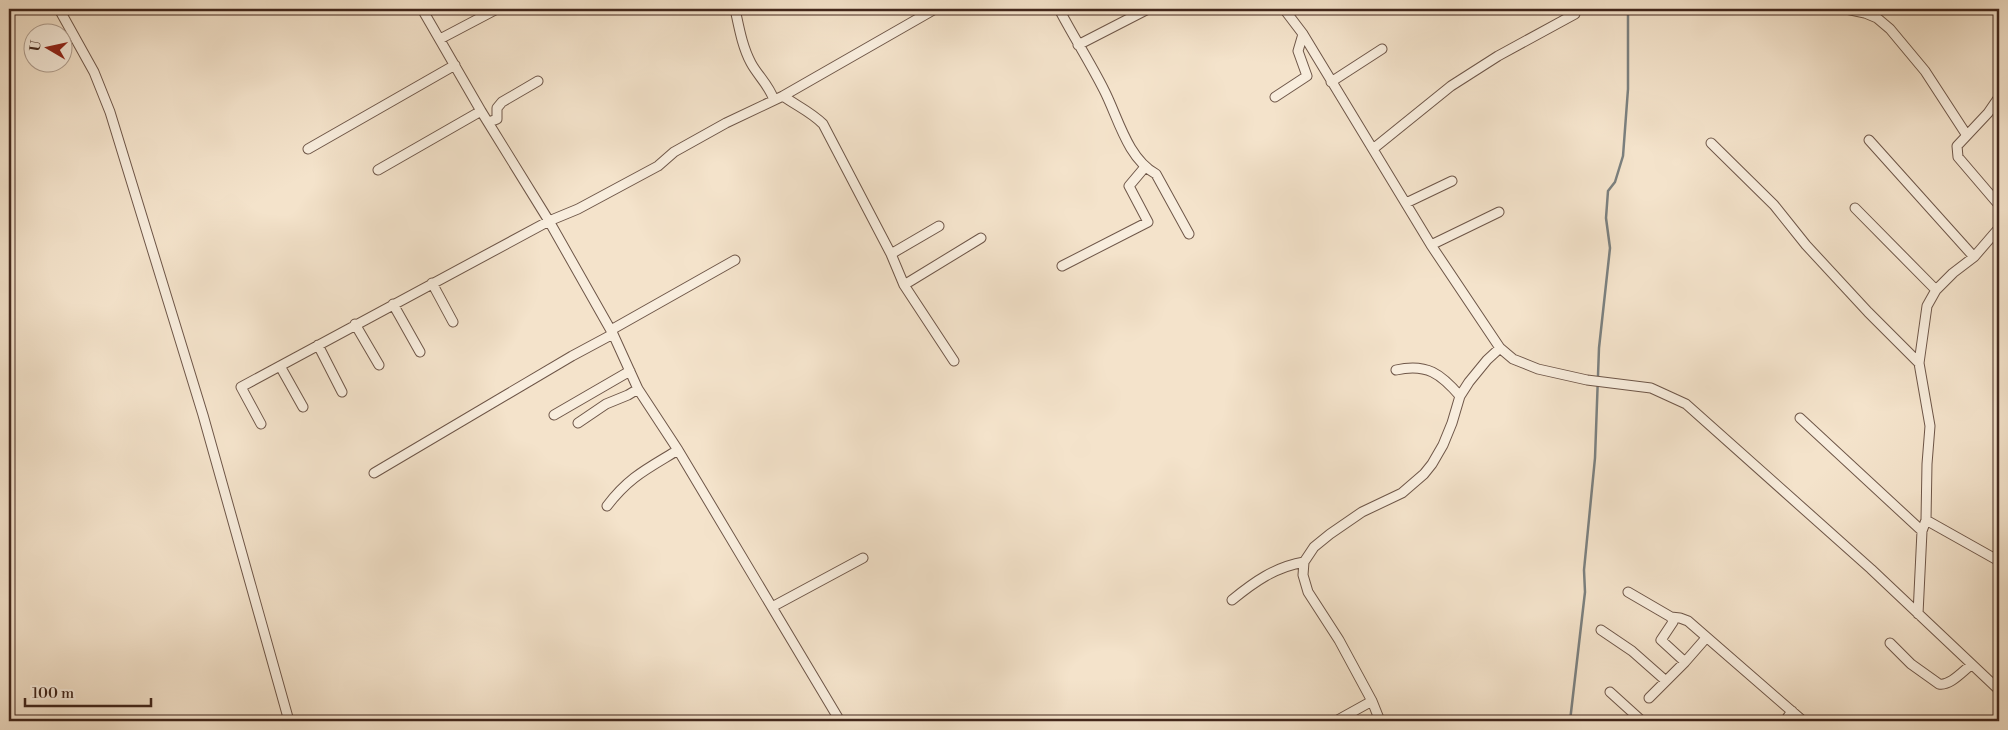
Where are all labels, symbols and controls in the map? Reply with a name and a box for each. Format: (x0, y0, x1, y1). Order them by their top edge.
north arrow (22, 22, 72, 72)
text: U (26, 39, 46, 53)
scale bar (25, 675, 151, 707)
text: 100 m (32, 684, 74, 703)

